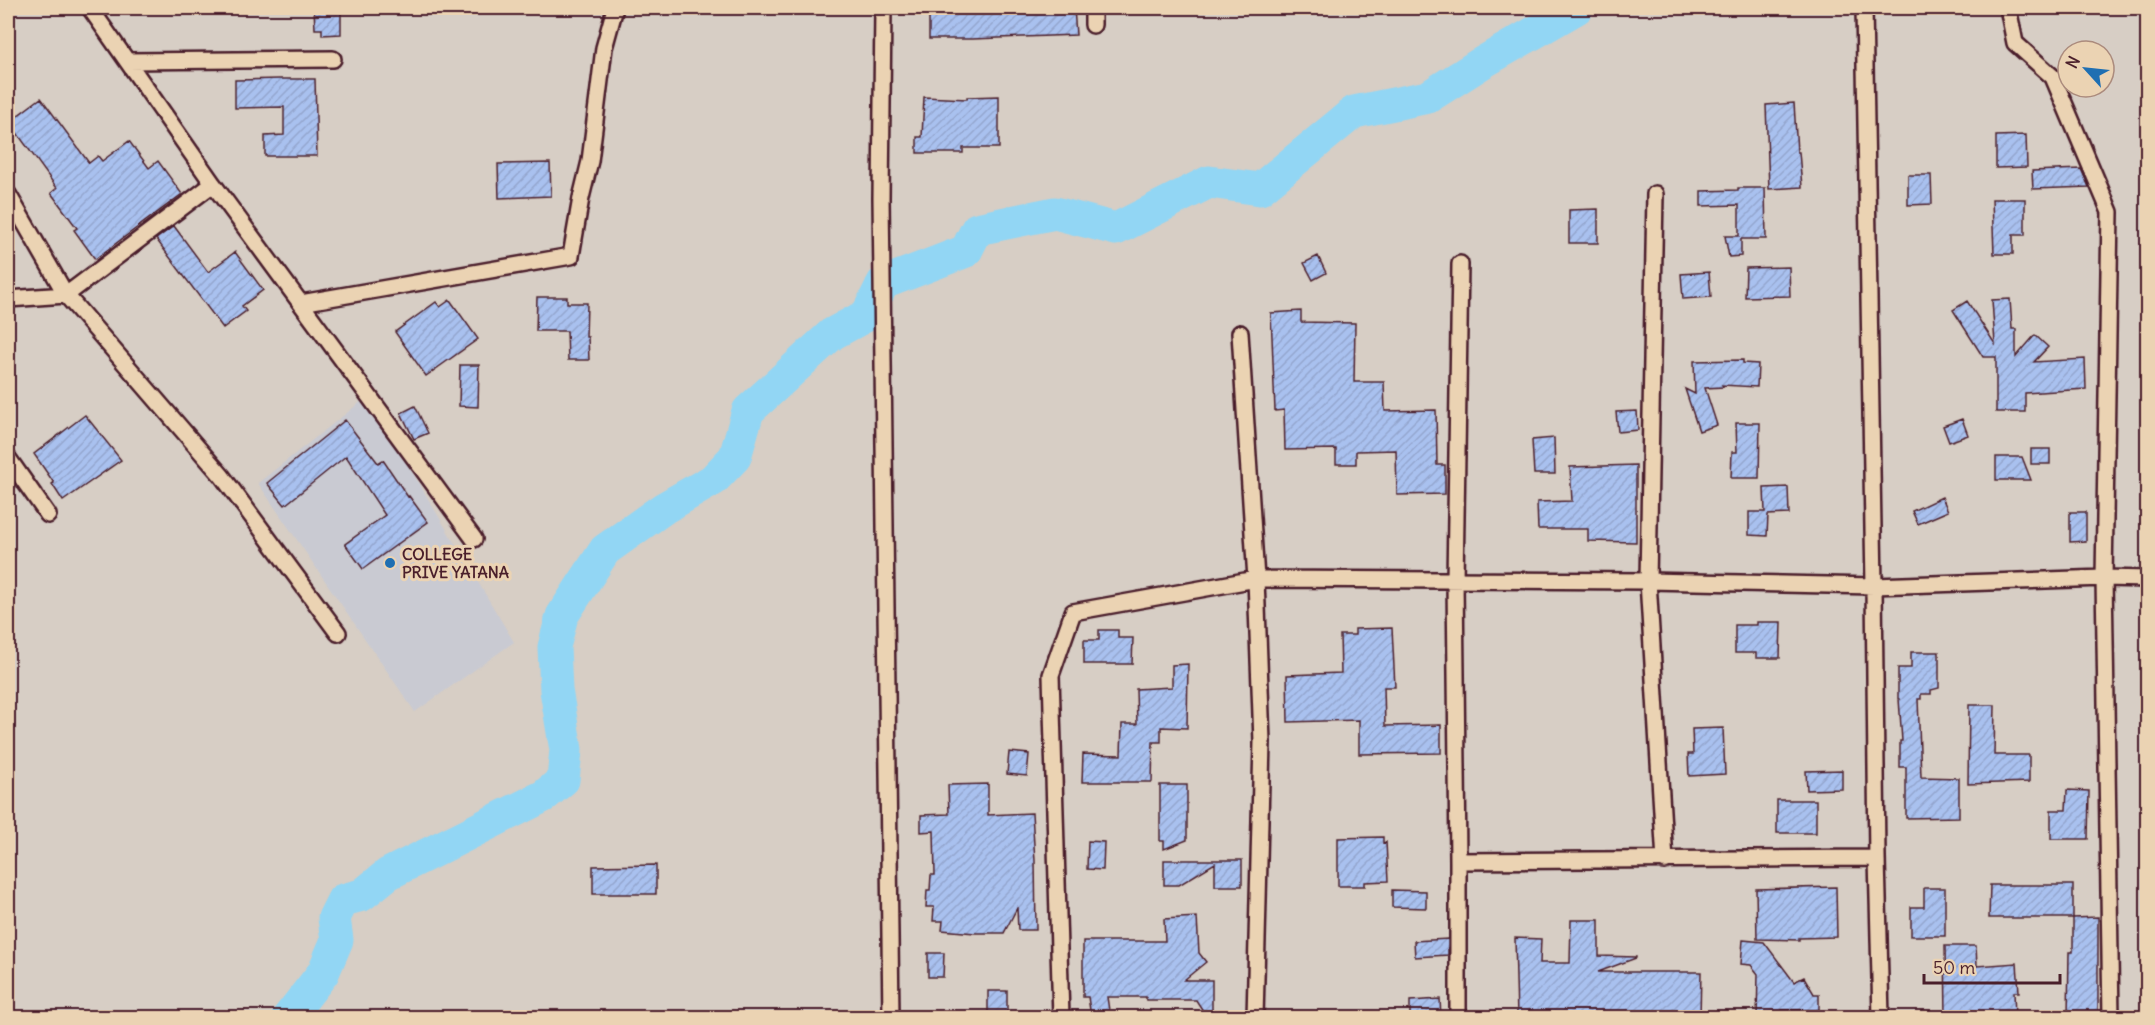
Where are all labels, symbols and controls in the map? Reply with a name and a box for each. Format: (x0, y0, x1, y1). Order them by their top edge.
north arrow (2056, 39, 2116, 99)
text: N (2061, 53, 2084, 72)
place label: COLLEGE PRIVE YATANA (402, 544, 509, 582)
marker: COLLEGE PRIVE YATANA (383, 556, 397, 570)
scale bar (1924, 947, 2060, 985)
text: 50 m (1933, 956, 1975, 979)

